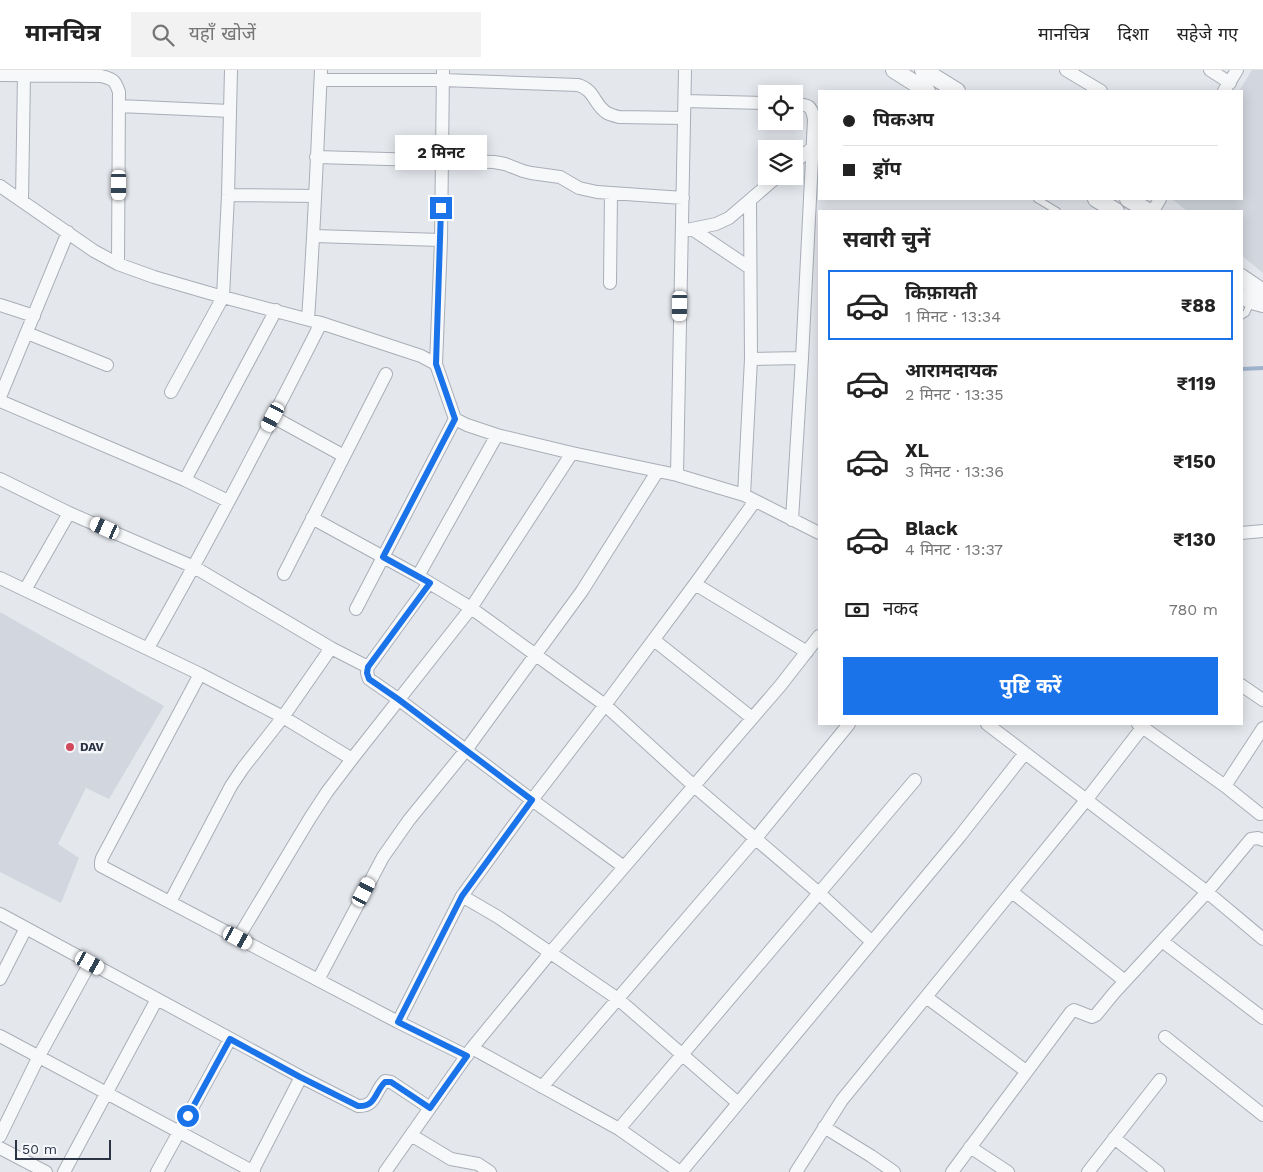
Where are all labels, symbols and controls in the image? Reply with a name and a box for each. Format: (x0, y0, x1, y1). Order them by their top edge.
search box (131, 12, 481, 57)
text: मानचित्र (25, 19, 101, 47)
icon: search (149, 21, 177, 49)
text: यहाँ खोजें (189, 22, 256, 45)
text: मानचित्र (1038, 23, 1090, 44)
text: दिशा (1118, 23, 1149, 44)
text: सहेजे गए (1177, 23, 1238, 44)
map controls (758, 85, 803, 185)
button: locate (758, 85, 803, 130)
text: पिकअप (873, 108, 934, 131)
callout: 2 मिनट (395, 136, 487, 170)
button: layers (758, 140, 803, 185)
text: 2 मिनट (417, 143, 465, 162)
text: ड्रॉप (873, 157, 901, 180)
car (111, 170, 126, 200)
route end (430, 197, 452, 219)
text: सवारी चुनें (843, 227, 930, 252)
text: किफ़ायती (905, 281, 977, 304)
icon: car (845, 283, 890, 328)
car (672, 291, 687, 321)
text: ₹88 (1181, 294, 1216, 317)
text: 1 मिनट · 13:34 (905, 307, 1001, 326)
text: आरामदायक (905, 359, 997, 382)
icon: car (845, 361, 890, 406)
text: ₹119 (1176, 372, 1216, 395)
text: 2 मिनट · 13:35 (905, 385, 1004, 404)
car (259, 400, 286, 434)
icon: car (845, 439, 890, 484)
text: XL (905, 439, 929, 462)
text: ₹150 (1173, 450, 1216, 473)
text: 3 मिनट · 13:36 (905, 462, 1004, 481)
car (88, 515, 121, 541)
icon: car (845, 517, 890, 562)
text: Black (905, 517, 958, 540)
text: ₹130 (1173, 528, 1216, 551)
text: 4 मिनट · 13:37 (905, 540, 1003, 559)
icon: cash (843, 596, 871, 624)
text: नकद (883, 597, 918, 620)
text: 780 m (1169, 600, 1218, 619)
button: पुष्टि करें (843, 657, 1218, 715)
place label: DAV (80, 740, 105, 754)
marker: DAV (64, 741, 76, 753)
car (350, 875, 377, 909)
car (221, 924, 254, 952)
car (73, 949, 106, 977)
route start (177, 1105, 199, 1127)
scale bar (15, 1137, 111, 1160)
text: 50 m (22, 1141, 57, 1157)

